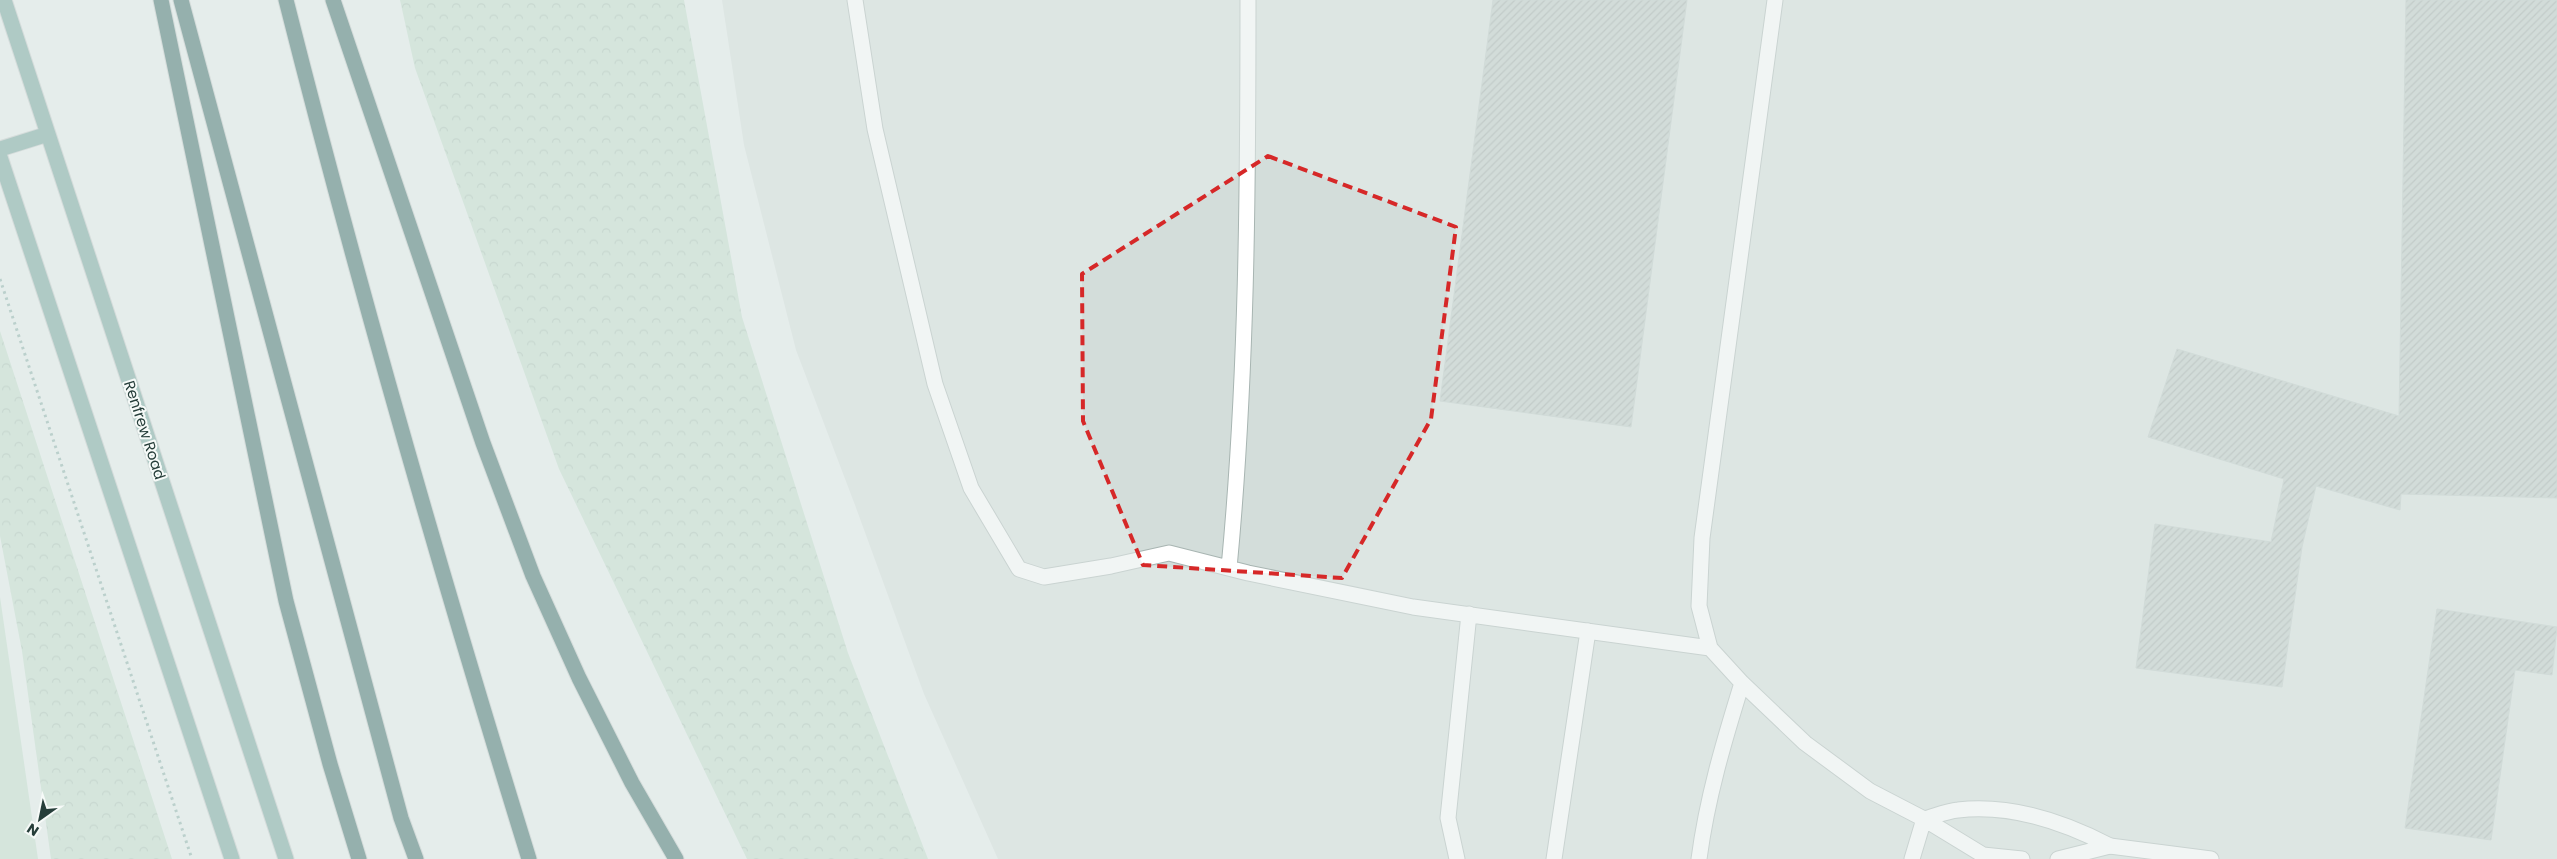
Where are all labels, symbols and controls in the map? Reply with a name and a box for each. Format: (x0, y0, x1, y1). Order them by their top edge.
street label: Renfrew Road (119, 378, 171, 482)
north arrow (15, 794, 65, 844)
text: N (23, 819, 43, 841)

